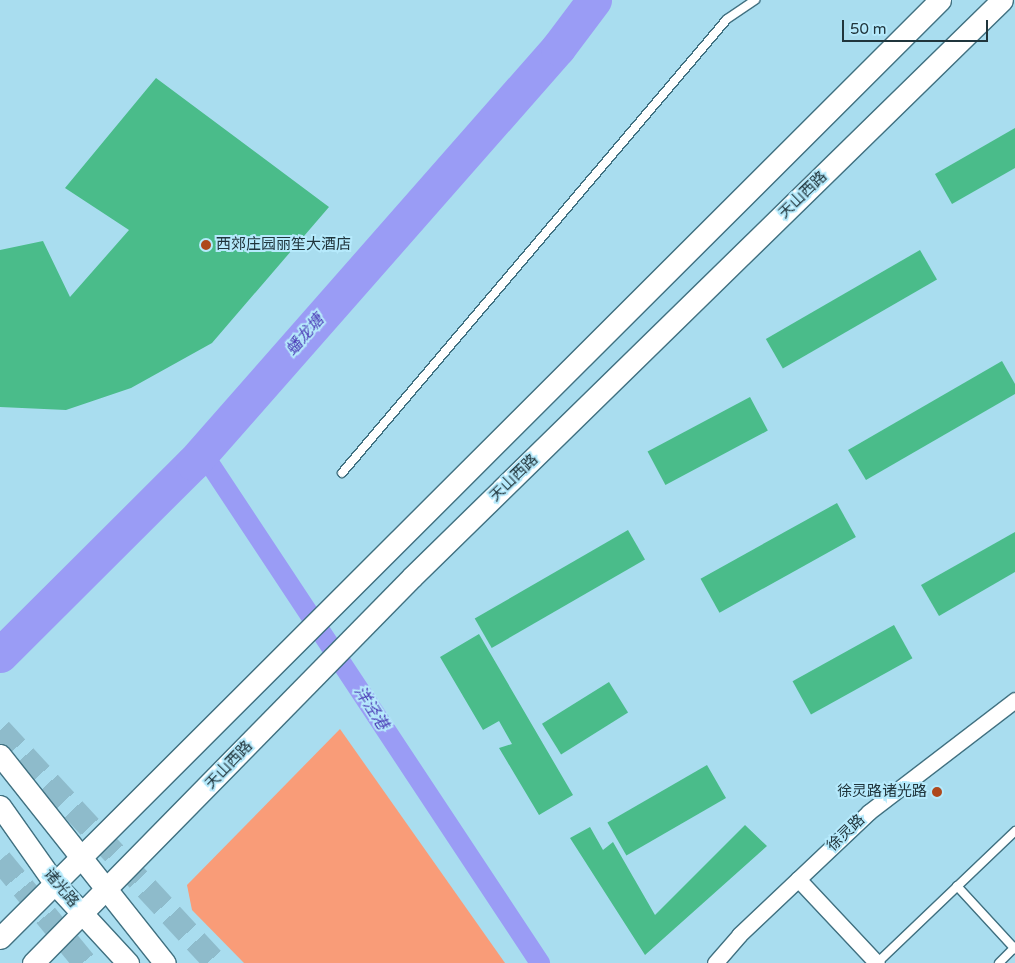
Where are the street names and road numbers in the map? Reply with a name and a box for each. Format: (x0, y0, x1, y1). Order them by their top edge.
street label: 天山西路 (775, 168, 831, 222)
street label: 天山西路 (486, 451, 542, 505)
street label: 天山西路 (202, 737, 256, 793)
street label: 徐灵路 (824, 811, 868, 855)
street label: 诸光路 (40, 865, 82, 911)

